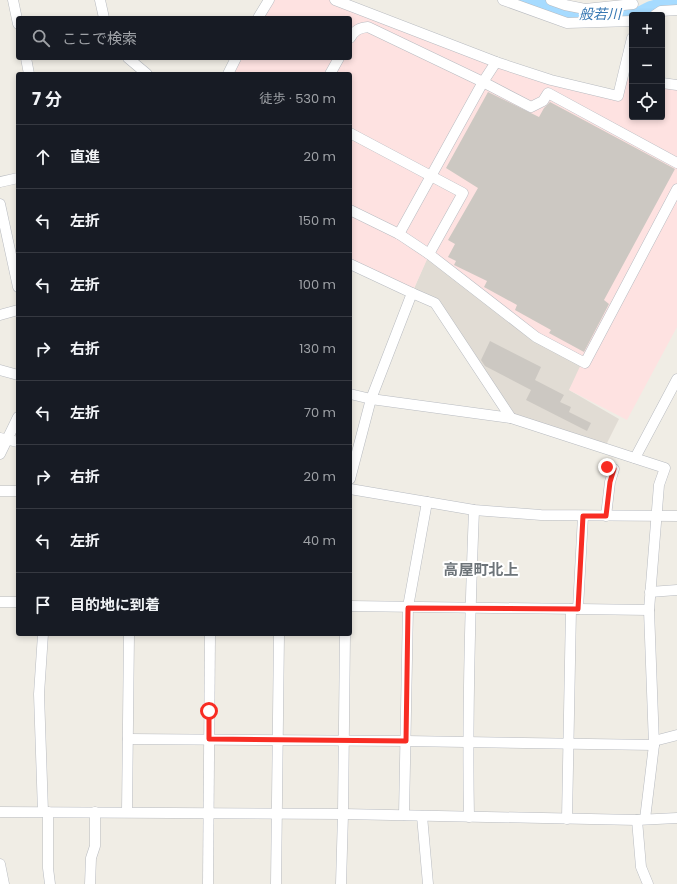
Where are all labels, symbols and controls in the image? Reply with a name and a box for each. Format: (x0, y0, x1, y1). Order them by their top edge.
water label: 般若川 (579, 4, 623, 24)
map controls (629, 12, 665, 120)
button: + (629, 12, 665, 48)
search box (16, 16, 352, 60)
icon: search (30, 27, 52, 49)
text: ここで検索 (62, 28, 137, 49)
button: − (629, 48, 665, 84)
button: locate (629, 84, 665, 120)
text: 7 分 (32, 87, 62, 111)
text: 徒歩 · 530 m (259, 89, 336, 108)
icon: ahead (32, 146, 54, 168)
text: 直進 (70, 146, 100, 167)
text: 20 m (303, 147, 336, 166)
icon: left (32, 210, 54, 232)
text: 左折 (70, 210, 100, 231)
text: 150 m (299, 211, 336, 230)
icon: left (32, 274, 54, 296)
text: 左折 (70, 274, 100, 295)
text: 100 m (299, 275, 336, 294)
icon: right (32, 338, 54, 360)
text: 右折 (70, 338, 100, 359)
text: 130 m (299, 339, 336, 358)
icon: left (32, 402, 54, 424)
text: 左折 (70, 402, 100, 423)
text: 70 m (304, 403, 336, 422)
route end (598, 458, 616, 476)
icon: right (32, 466, 54, 488)
text: 右折 (70, 466, 100, 487)
text: 20 m (303, 467, 336, 486)
icon: left (32, 530, 54, 552)
text: 左折 (70, 530, 100, 551)
text: 40 m (303, 531, 336, 550)
district label: 高屋町北上 (443, 559, 519, 580)
icon: arrive (32, 594, 54, 616)
text: 目的地に到着 (70, 594, 160, 615)
route start (200, 702, 218, 720)

